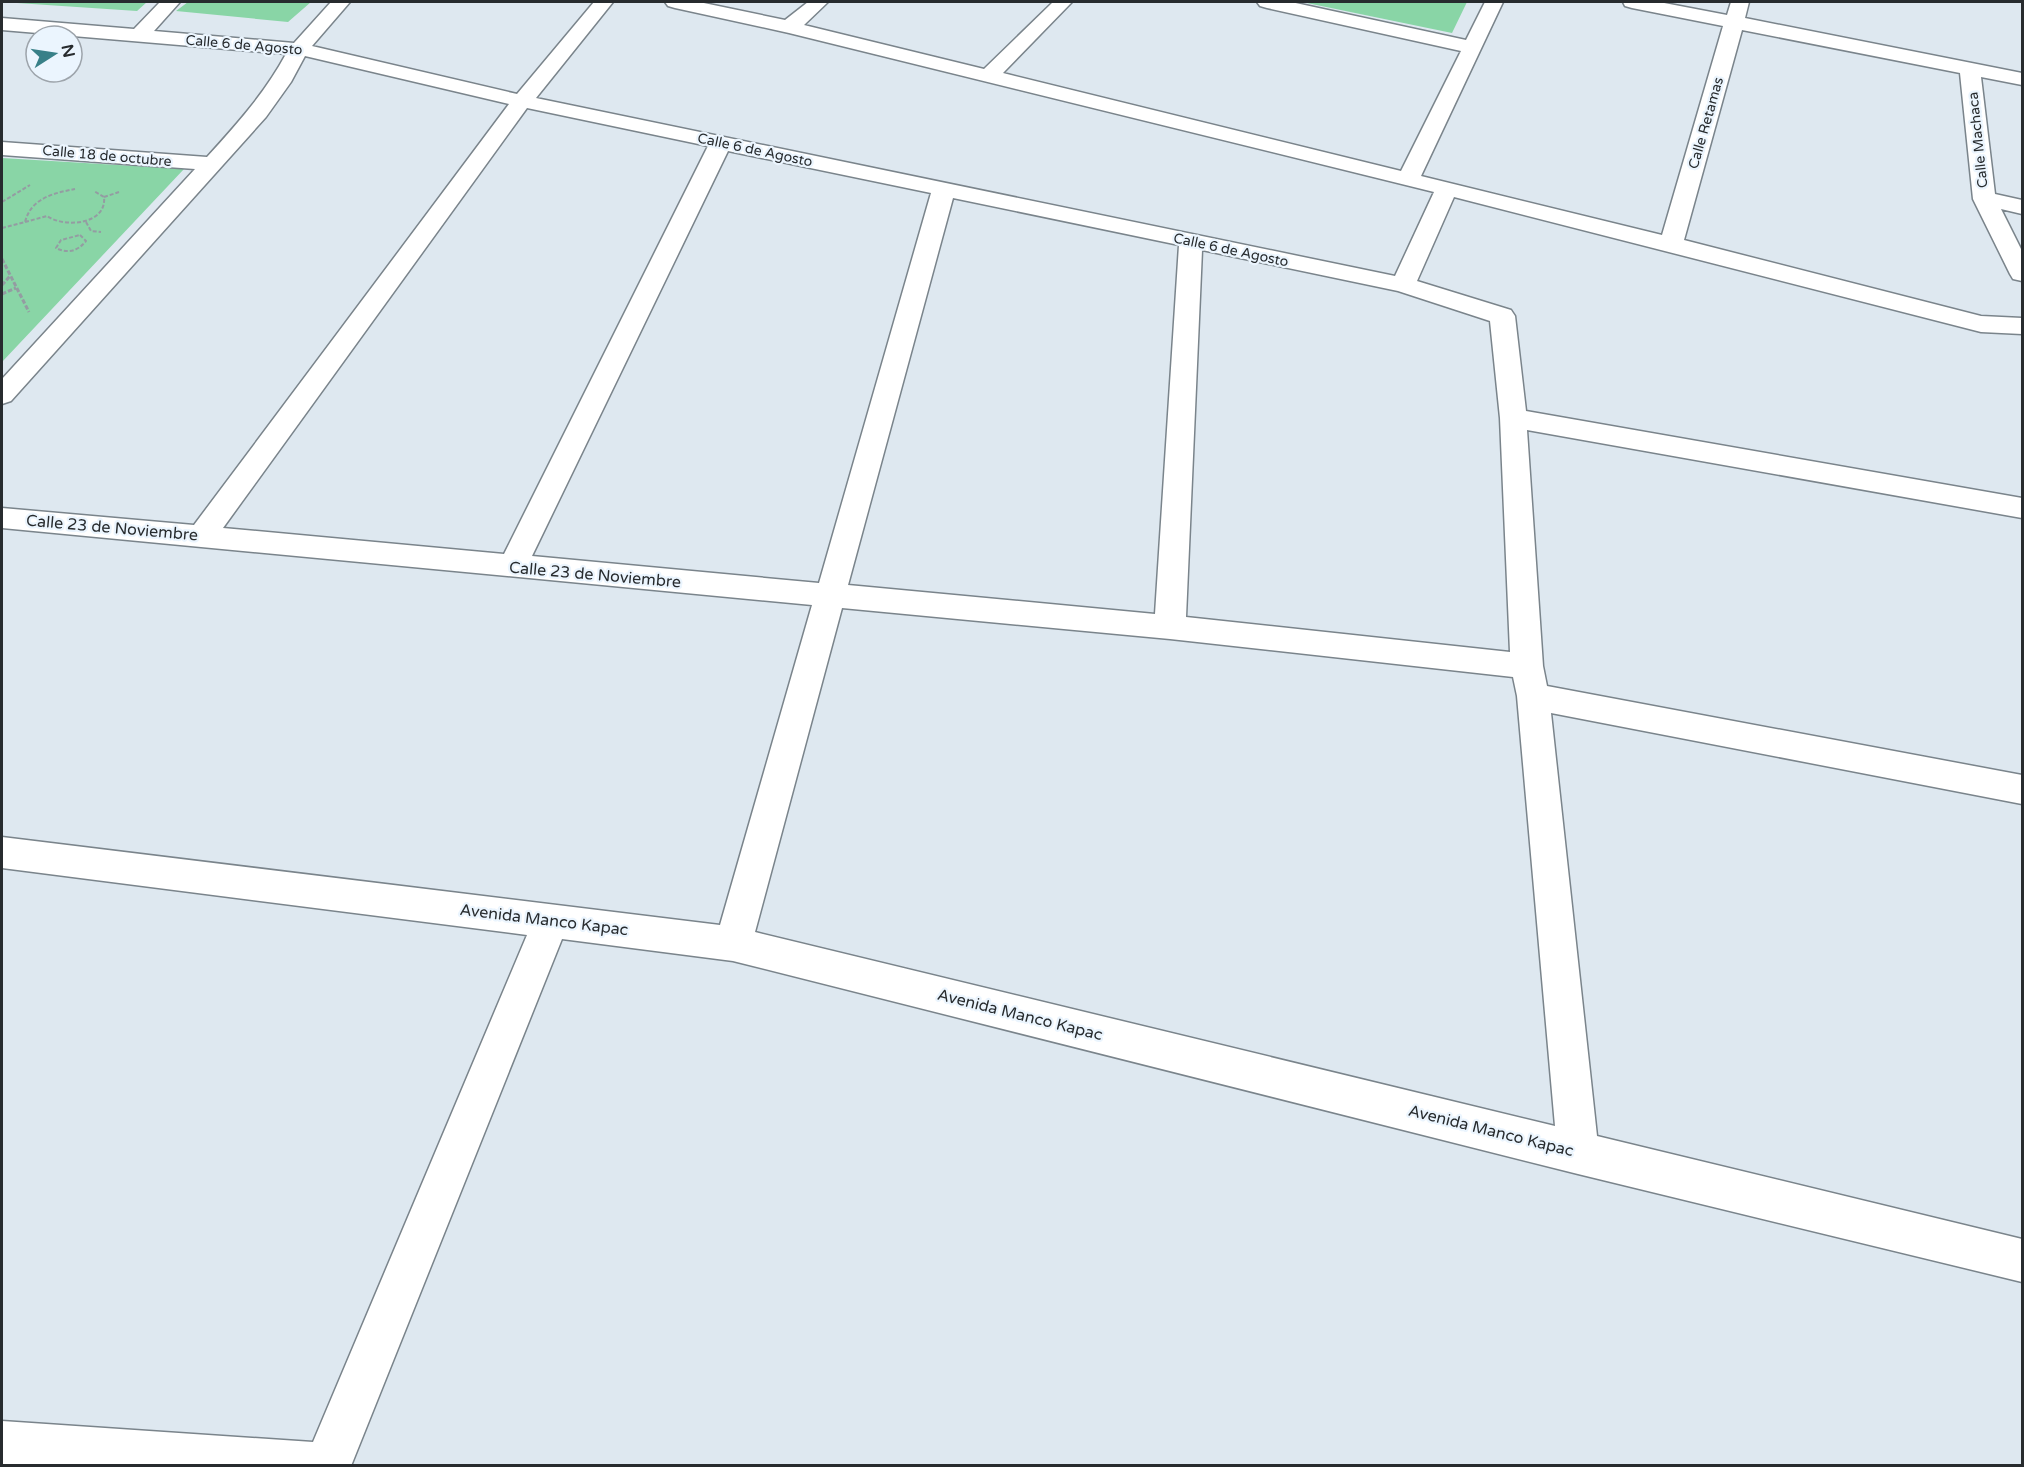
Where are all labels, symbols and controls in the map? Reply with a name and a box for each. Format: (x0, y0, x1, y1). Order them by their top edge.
north arrow (24, 24, 84, 84)
street label: Calle 6 de Agosto (185, 31, 303, 59)
text: N (57, 43, 79, 59)
street label: Calle Retamas (1685, 75, 1727, 171)
street label: Calle Machaca (1964, 91, 1992, 189)
street label: Calle 6 de Agosto (696, 130, 814, 170)
street label: Calle 18 de octubre (42, 142, 172, 170)
street label: Calle 6 de Agosto (1172, 230, 1290, 270)
street label: Calle 23 de Noviembre (25, 511, 199, 545)
street label: Calle 23 de Noviembre (508, 558, 682, 592)
street label: Avenida Manco Kapac (459, 900, 629, 940)
street label: Avenida Manco Kapac (935, 985, 1105, 1045)
street label: Avenida Manco Kapac (1406, 1101, 1576, 1161)

